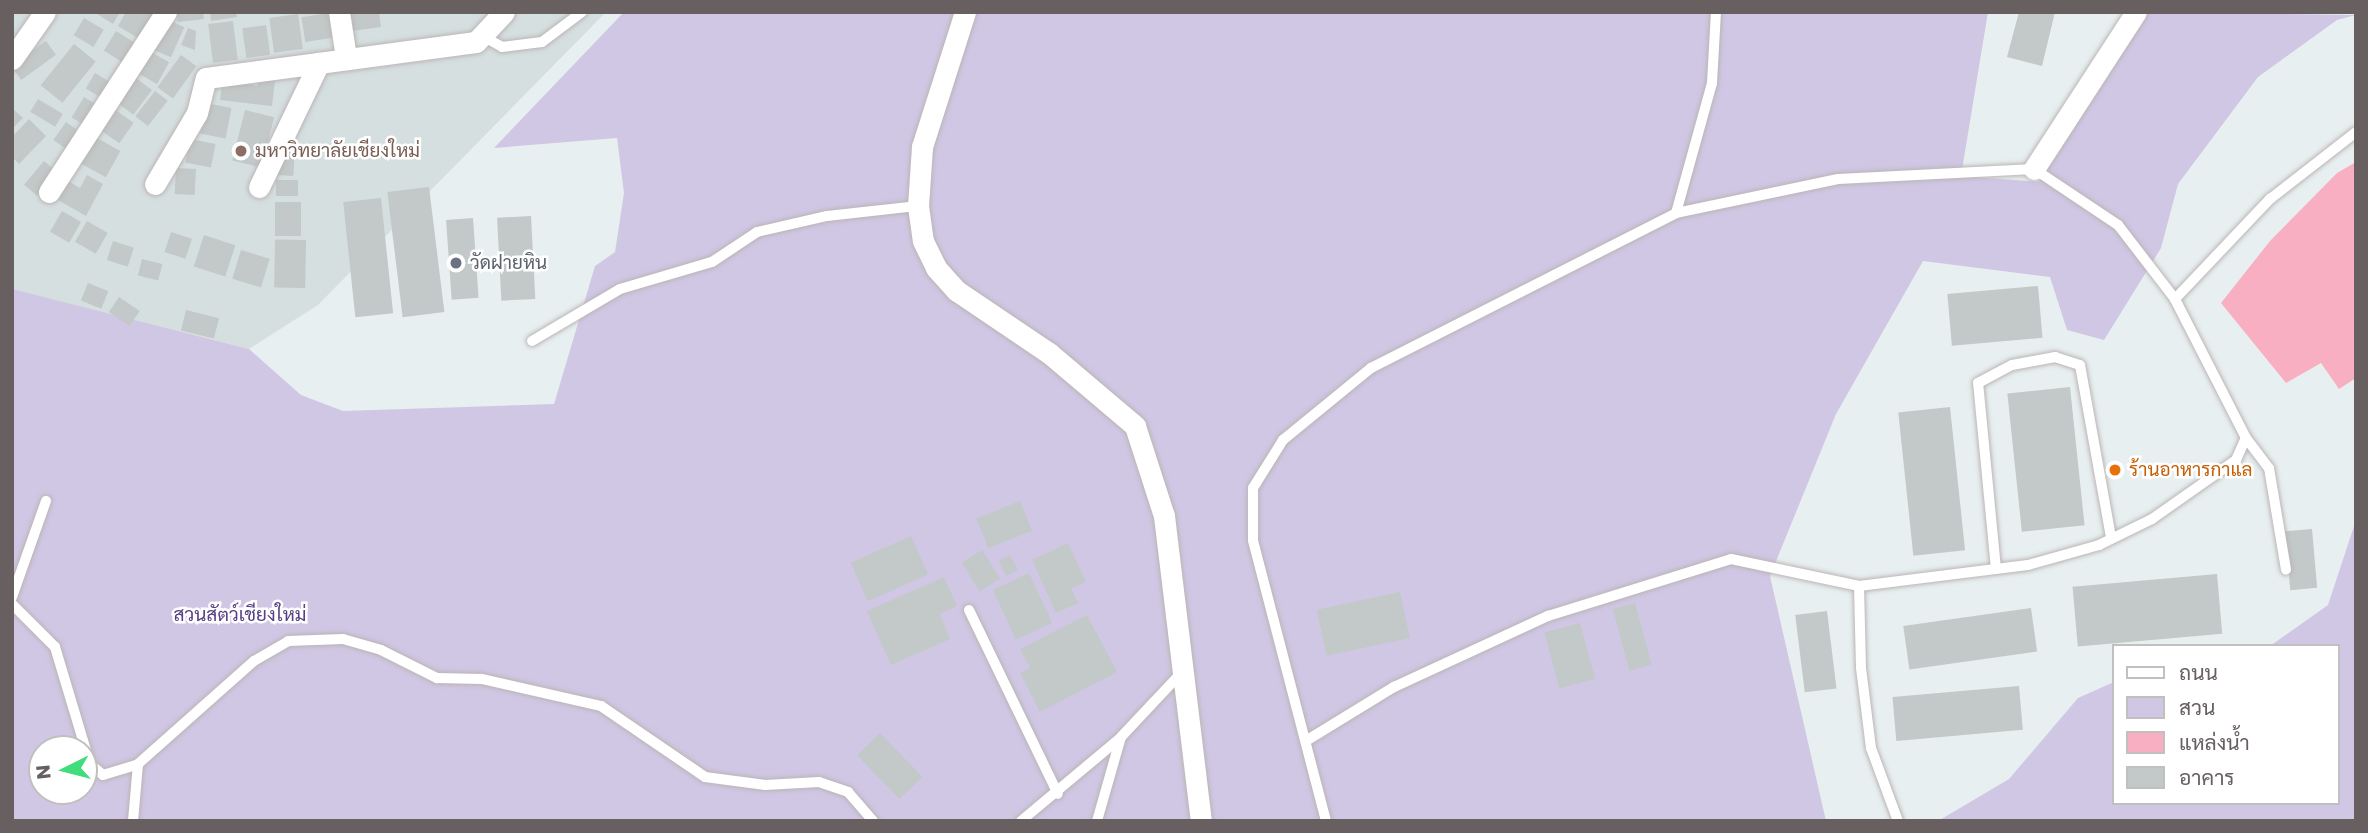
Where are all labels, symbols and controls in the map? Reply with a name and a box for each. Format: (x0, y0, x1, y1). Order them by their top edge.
place label: มหาวิทยาลัยเชียงใหม่ (255, 140, 420, 162)
marker: มหาวิทยาลัยเชียงใหม่ (233, 143, 249, 159)
place label: วัดฝายหิน (470, 252, 547, 274)
marker: วัดฝายหิน (448, 255, 464, 271)
place label: ร้านอาหารกาแล (2129, 459, 2253, 481)
marker: ร้านอาหารกาแล (2107, 462, 2123, 478)
park label: สวนสัตว์เชียงใหม่ (174, 604, 306, 626)
legend (2112, 644, 2340, 805)
text: ถนน (2179, 658, 2218, 687)
text: สวน (2179, 693, 2215, 722)
text: แหล่งน้ำ (2179, 728, 2250, 757)
north arrow (28, 735, 98, 805)
text: อาคาร (2179, 763, 2235, 792)
text: N (29, 764, 58, 781)

